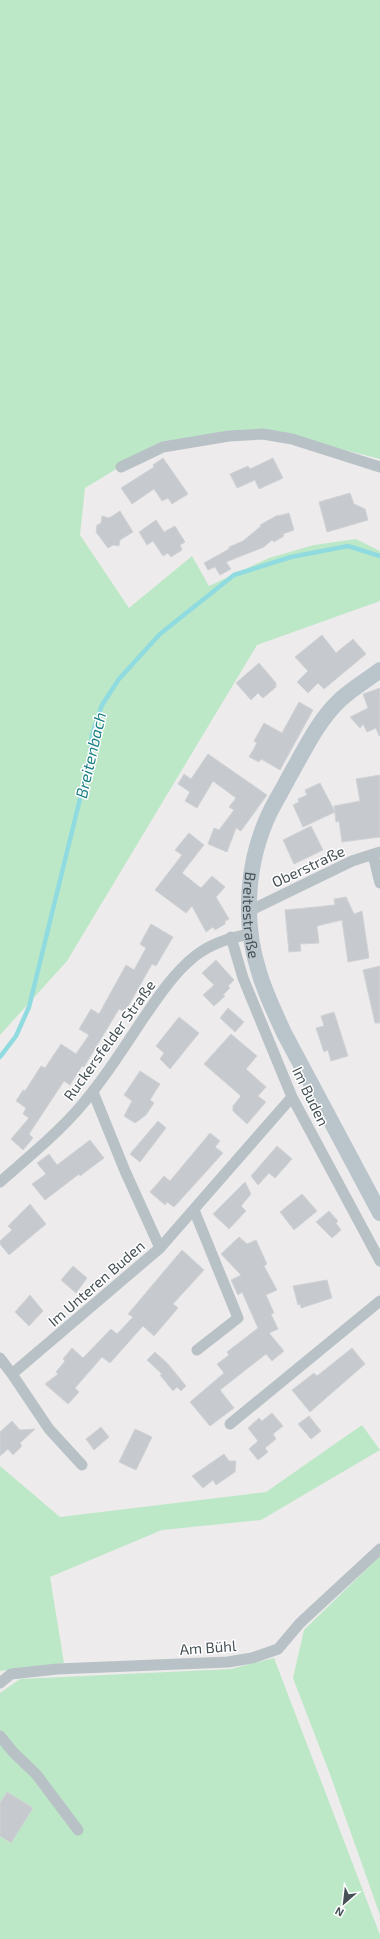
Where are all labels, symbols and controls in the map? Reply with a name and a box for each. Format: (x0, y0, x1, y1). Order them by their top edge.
water label: Breitenbach (71, 710, 109, 800)
street label: Oberstraße (269, 841, 347, 891)
street label: Breitestraße (240, 871, 264, 960)
street label: Ruckersfelder Straße (59, 976, 159, 1104)
street label: Im Buden (289, 1063, 333, 1129)
street label: Im Unteren Buden (44, 1236, 148, 1330)
street label: Am Bühl (179, 1636, 238, 1658)
north arrow (324, 1883, 364, 1923)
text: N (332, 1905, 346, 1920)

